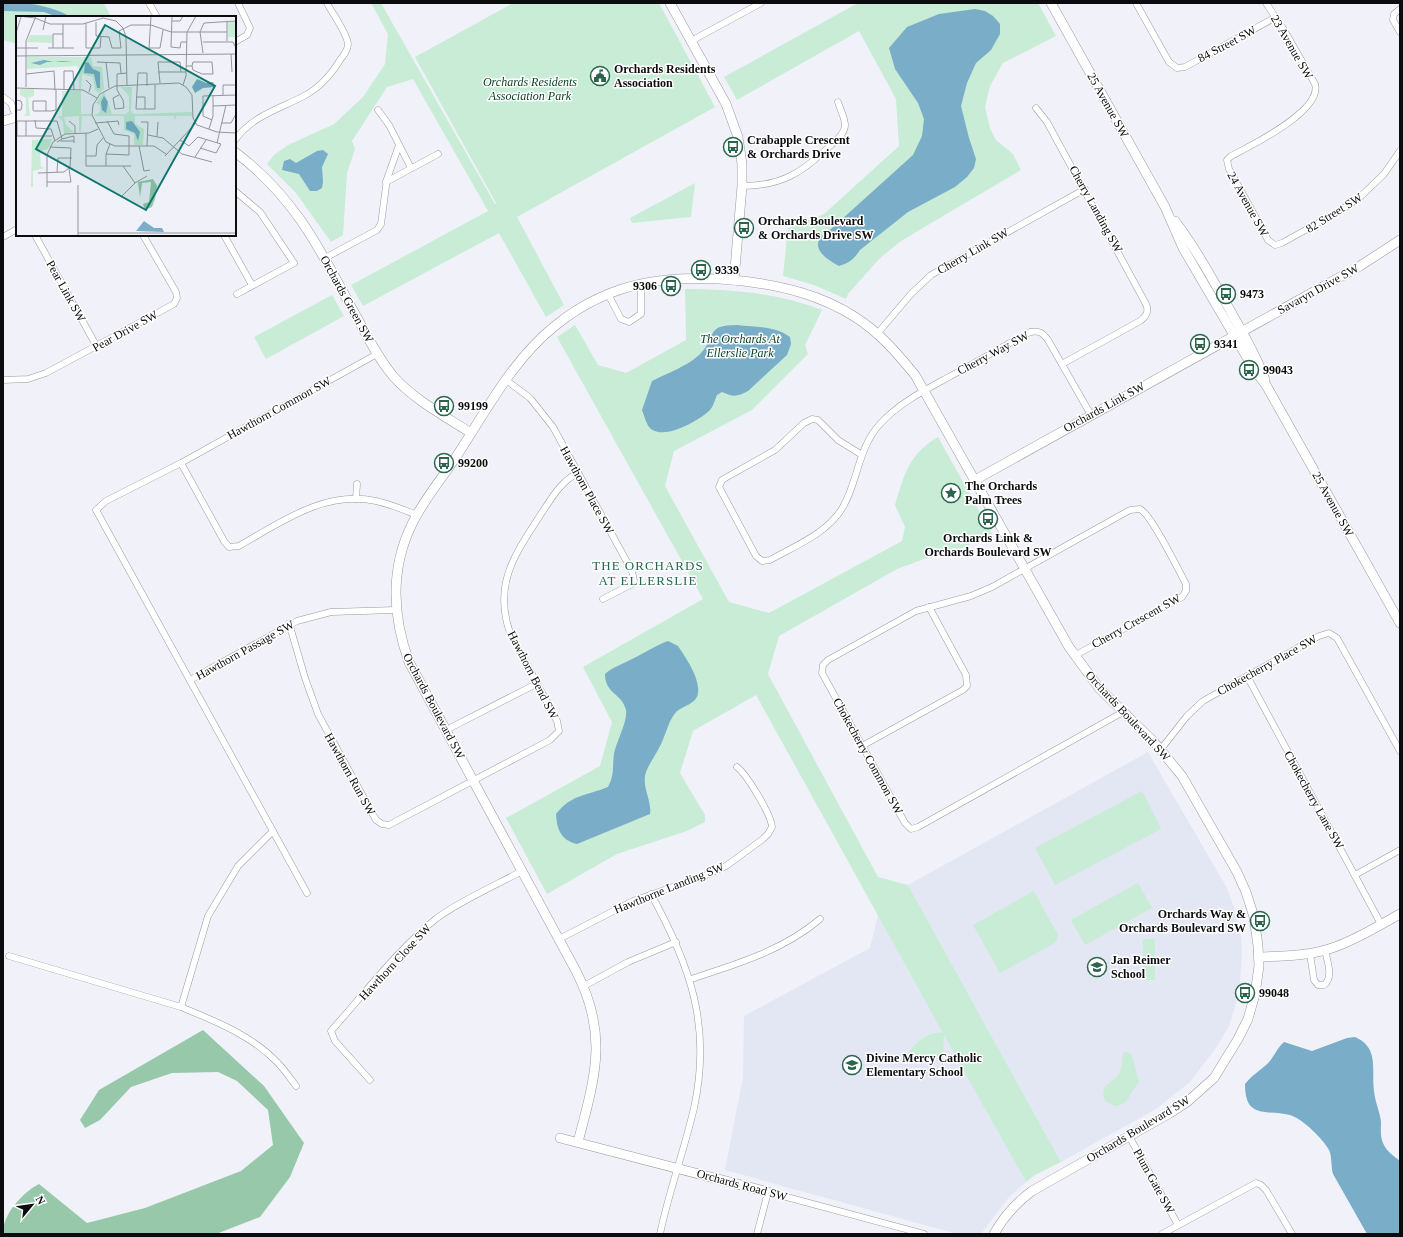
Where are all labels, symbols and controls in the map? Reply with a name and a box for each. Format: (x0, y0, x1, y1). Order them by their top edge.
street label: 23 Avenue SW (1268, 12, 1316, 82)
inset map (16, 16, 236, 236)
street label: 84 Street SW (1195, 22, 1259, 65)
place label: Orchards Residents Association (614, 62, 716, 90)
public building icon: Orchards Residents Association (589, 65, 611, 87)
street label: 25 Avenue SW (1084, 70, 1132, 140)
park label: Orchards Residents Association Park (483, 75, 577, 103)
place label: Crabapple Crescent & Orchards Drive (747, 133, 850, 161)
bus stop icon: Crabapple Crescent & Orchards Drive (722, 136, 744, 158)
street label: Cherry Landing SW (1066, 163, 1126, 256)
street label: 24 Avenue SW (1224, 169, 1272, 239)
street label: 82 Street SW (1303, 190, 1365, 236)
place label: Orchards Boulevard & Orchards Drive SW (758, 214, 873, 242)
bus stop icon: Orchards Boulevard & Orchards Drive SW (733, 217, 755, 239)
street label: Cherry Link SW (935, 225, 1012, 277)
street label: Orchards Green SW (317, 253, 377, 346)
street label: Pear Link SW (43, 258, 89, 325)
bus stop icon: 9339 (690, 259, 712, 281)
street label: Savaryn Drive SW (1275, 261, 1362, 317)
place label: 9339 (715, 263, 739, 277)
bus stop icon: 9306 (660, 275, 682, 297)
place label: 9306 (633, 279, 657, 293)
bus stop icon: 9473 (1215, 283, 1237, 305)
place label: 9473 (1240, 287, 1264, 301)
street label: Pear Drive SW (90, 307, 161, 355)
street label: Cherry Way SW (955, 328, 1032, 378)
park label: The Orchards At Ellerslie Park (700, 332, 780, 360)
bus stop icon: 9341 (1189, 333, 1211, 355)
place label: 9341 (1214, 337, 1238, 351)
bus stop icon: 99043 (1238, 359, 1260, 381)
place label: 99043 (1263, 363, 1293, 377)
street label: Hawthorn Common SW (225, 373, 334, 442)
street label: Orchards Link SW (1061, 379, 1148, 435)
bus stop icon: 99199 (433, 395, 455, 417)
place label: 99199 (458, 399, 488, 413)
street label: Hawthorn Place SW (557, 444, 617, 537)
bus stop icon: 99200 (433, 452, 455, 474)
place label: 99200 (458, 456, 488, 470)
street label: 25 Avenue SW (1309, 469, 1357, 539)
place label: The Orchards Palm Trees (965, 479, 1037, 507)
place icon: The Orchards Palm Trees (940, 482, 962, 504)
bus stop icon: Orchards Link & Orchards Boulevard SW (977, 508, 999, 530)
place label: Orchards Link & Orchards Boulevard SW (924, 531, 1052, 559)
district label: THE ORCHARDS AT ELLERSLIE (592, 558, 704, 588)
street label: Cherry Crescent SW (1089, 590, 1183, 651)
street label: Hawthorn Passage SW (194, 617, 297, 683)
street label: Hawthorn Bend SW (505, 628, 562, 722)
street label: Chokecherry Place SW (1215, 631, 1320, 698)
street label: Orchards Boulevard SW (400, 651, 468, 762)
street label: Orchards Boulevard SW (1083, 668, 1174, 764)
street label: Chokecherry Common SW (830, 695, 906, 817)
street label: Hawthorn Run SW (322, 730, 379, 818)
street label: Chokecherry Lane SW (1281, 749, 1347, 852)
street label: Hawthorne Landing SW (612, 859, 727, 916)
place label: Orchards Way & Orchards Boulevard SW (1119, 907, 1246, 935)
bus stop icon: Orchards Way & Orchards Boulevard SW (1249, 910, 1271, 932)
street label: Hawthorn Close SW (356, 920, 434, 1003)
place label: Jan Reimer School (1111, 953, 1171, 981)
school or university icon: Jan Reimer School (1086, 956, 1108, 978)
bus stop icon: 99048 (1234, 982, 1256, 1004)
place label: 99048 (1259, 986, 1289, 1000)
place label: Divine Mercy Catholic Elementary School (866, 1051, 982, 1079)
school or university icon: Divine Mercy Catholic Elementary School (841, 1054, 863, 1076)
street label: Orchards Boulevard SW (1084, 1092, 1193, 1165)
street label: Plum Gate SW (1130, 1146, 1178, 1216)
street label: Orchards Road SW (695, 1166, 790, 1204)
north arrow (12, 1185, 52, 1225)
text: N (34, 1194, 48, 1207)

